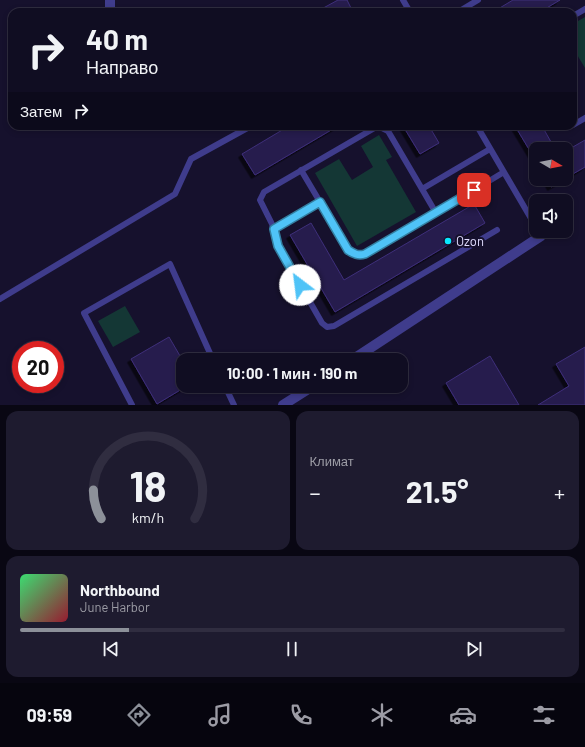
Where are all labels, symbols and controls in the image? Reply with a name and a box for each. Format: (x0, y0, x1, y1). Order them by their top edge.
text: 40 m (86, 22, 148, 56)
icon: right (20, 24, 72, 76)
text: Направо (86, 56, 158, 78)
icon: right (70, 100, 92, 122)
text: Затем (20, 102, 62, 120)
north arrow (529, 142, 573, 186)
map controls (529, 142, 573, 238)
pin (457, 173, 491, 207)
icon: arrive (463, 179, 485, 201)
button: sound (529, 194, 573, 238)
place label: Ozon (456, 233, 484, 249)
marker: Ozon (443, 236, 453, 246)
position arrow (279, 264, 321, 306)
speed limit sign: 20 (12, 341, 64, 393)
text: 10:00 · 1 мин · 190 m (227, 364, 357, 382)
text: Климат (310, 453, 354, 469)
text: 18 (129, 459, 166, 509)
text: 21.5° (406, 473, 469, 509)
text: − (310, 479, 321, 505)
text: + (554, 479, 565, 505)
text: km/h (132, 508, 164, 525)
text: Northbound (80, 581, 160, 599)
text: June Harbor (80, 599, 150, 615)
icon: previous (100, 638, 122, 660)
icon: pause (281, 638, 303, 660)
icon: next (463, 638, 485, 660)
icon: directions (125, 701, 153, 729)
icon: music (206, 701, 234, 729)
icon: phone (287, 701, 315, 729)
icon: climate (368, 701, 396, 729)
icon: car (449, 701, 477, 729)
icon: filters (530, 701, 558, 729)
text: 09:59 (27, 704, 72, 726)

